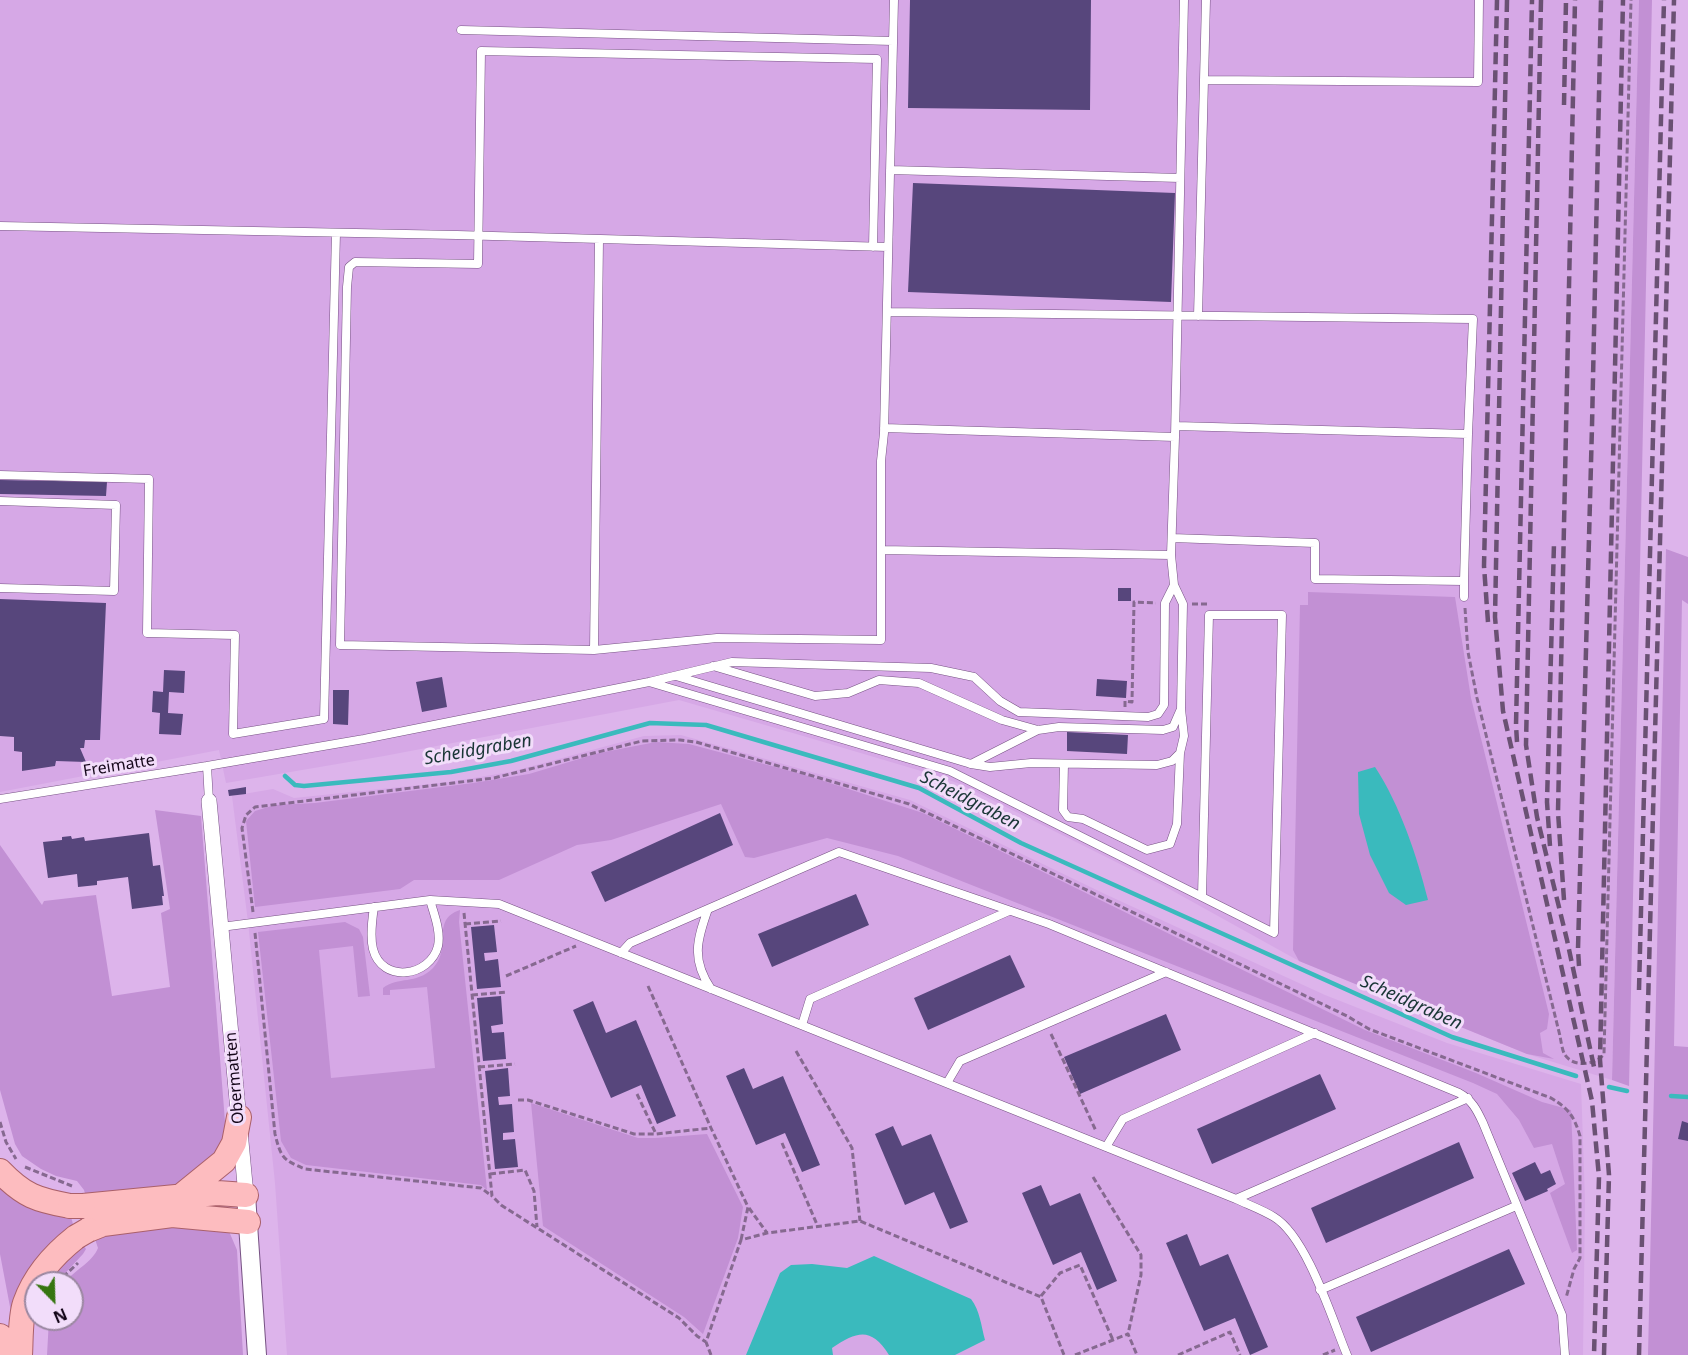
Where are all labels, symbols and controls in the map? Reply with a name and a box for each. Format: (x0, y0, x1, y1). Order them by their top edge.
water label: Scheidgraben (422, 730, 534, 770)
street label: Freimatte (82, 751, 156, 781)
water label: Scheidgraben (917, 767, 1023, 835)
water label: Scheidgraben (1357, 971, 1465, 1035)
street label: Obermatten (221, 1031, 249, 1125)
north arrow (24, 1271, 84, 1331)
text: N (50, 1303, 71, 1328)

